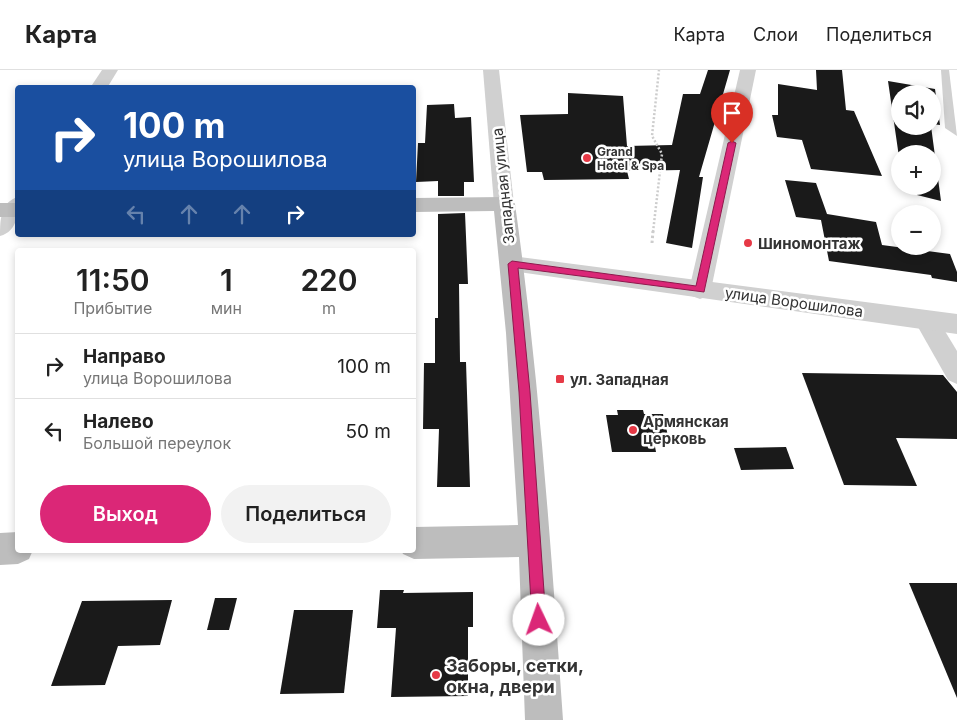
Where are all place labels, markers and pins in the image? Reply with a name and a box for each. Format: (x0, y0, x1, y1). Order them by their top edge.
pin (711, 92, 753, 143)
place label: Grand Hotel & Spa (597, 144, 664, 173)
marker: Grand Hotel & Spa (581, 152, 593, 164)
place label: Шиномонтаж (758, 234, 861, 253)
marker: Шиномонтаж (742, 237, 754, 249)
place label: ул. Западная (570, 370, 669, 389)
marker: ул. Западная (554, 373, 566, 385)
place label: Армянская церковь (643, 412, 729, 448)
marker: Армянская церковь (627, 424, 639, 436)
place label: Заборы, сетки, окна, двери (446, 655, 584, 697)
marker: Заборы, сетки, окна, двери (430, 669, 442, 681)

